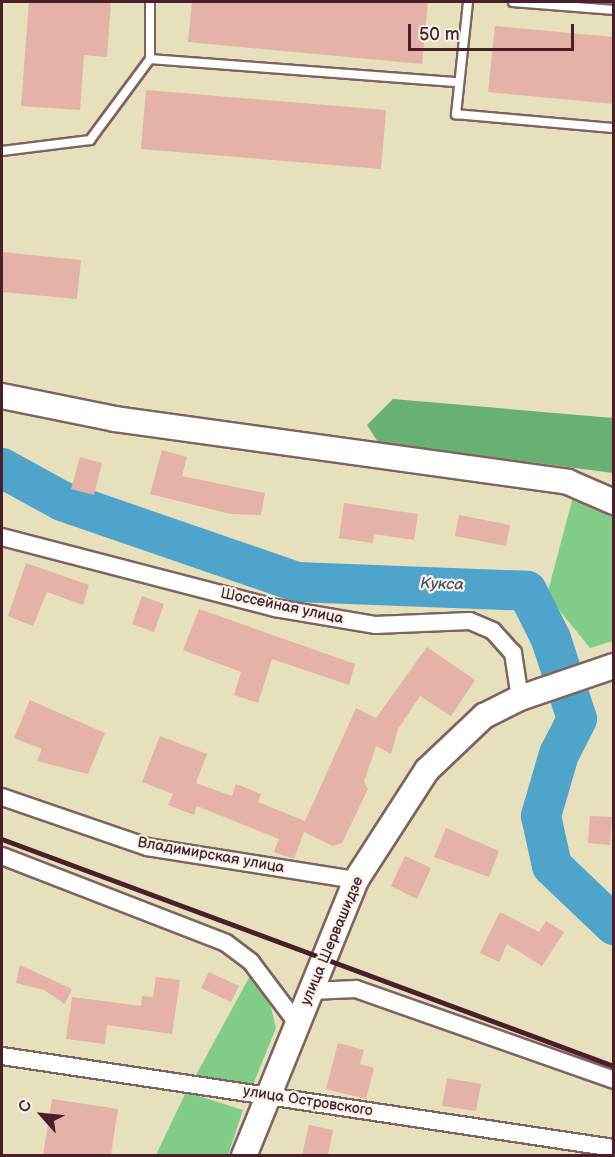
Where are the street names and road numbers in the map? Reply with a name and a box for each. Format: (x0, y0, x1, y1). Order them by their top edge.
street label: Шоссейная улица (219, 584, 345, 628)
street label: Владимирская улица (136, 833, 286, 877)
street label: улица Шервашидзе (297, 874, 367, 1008)
street label: улица Островского (242, 1082, 374, 1120)

